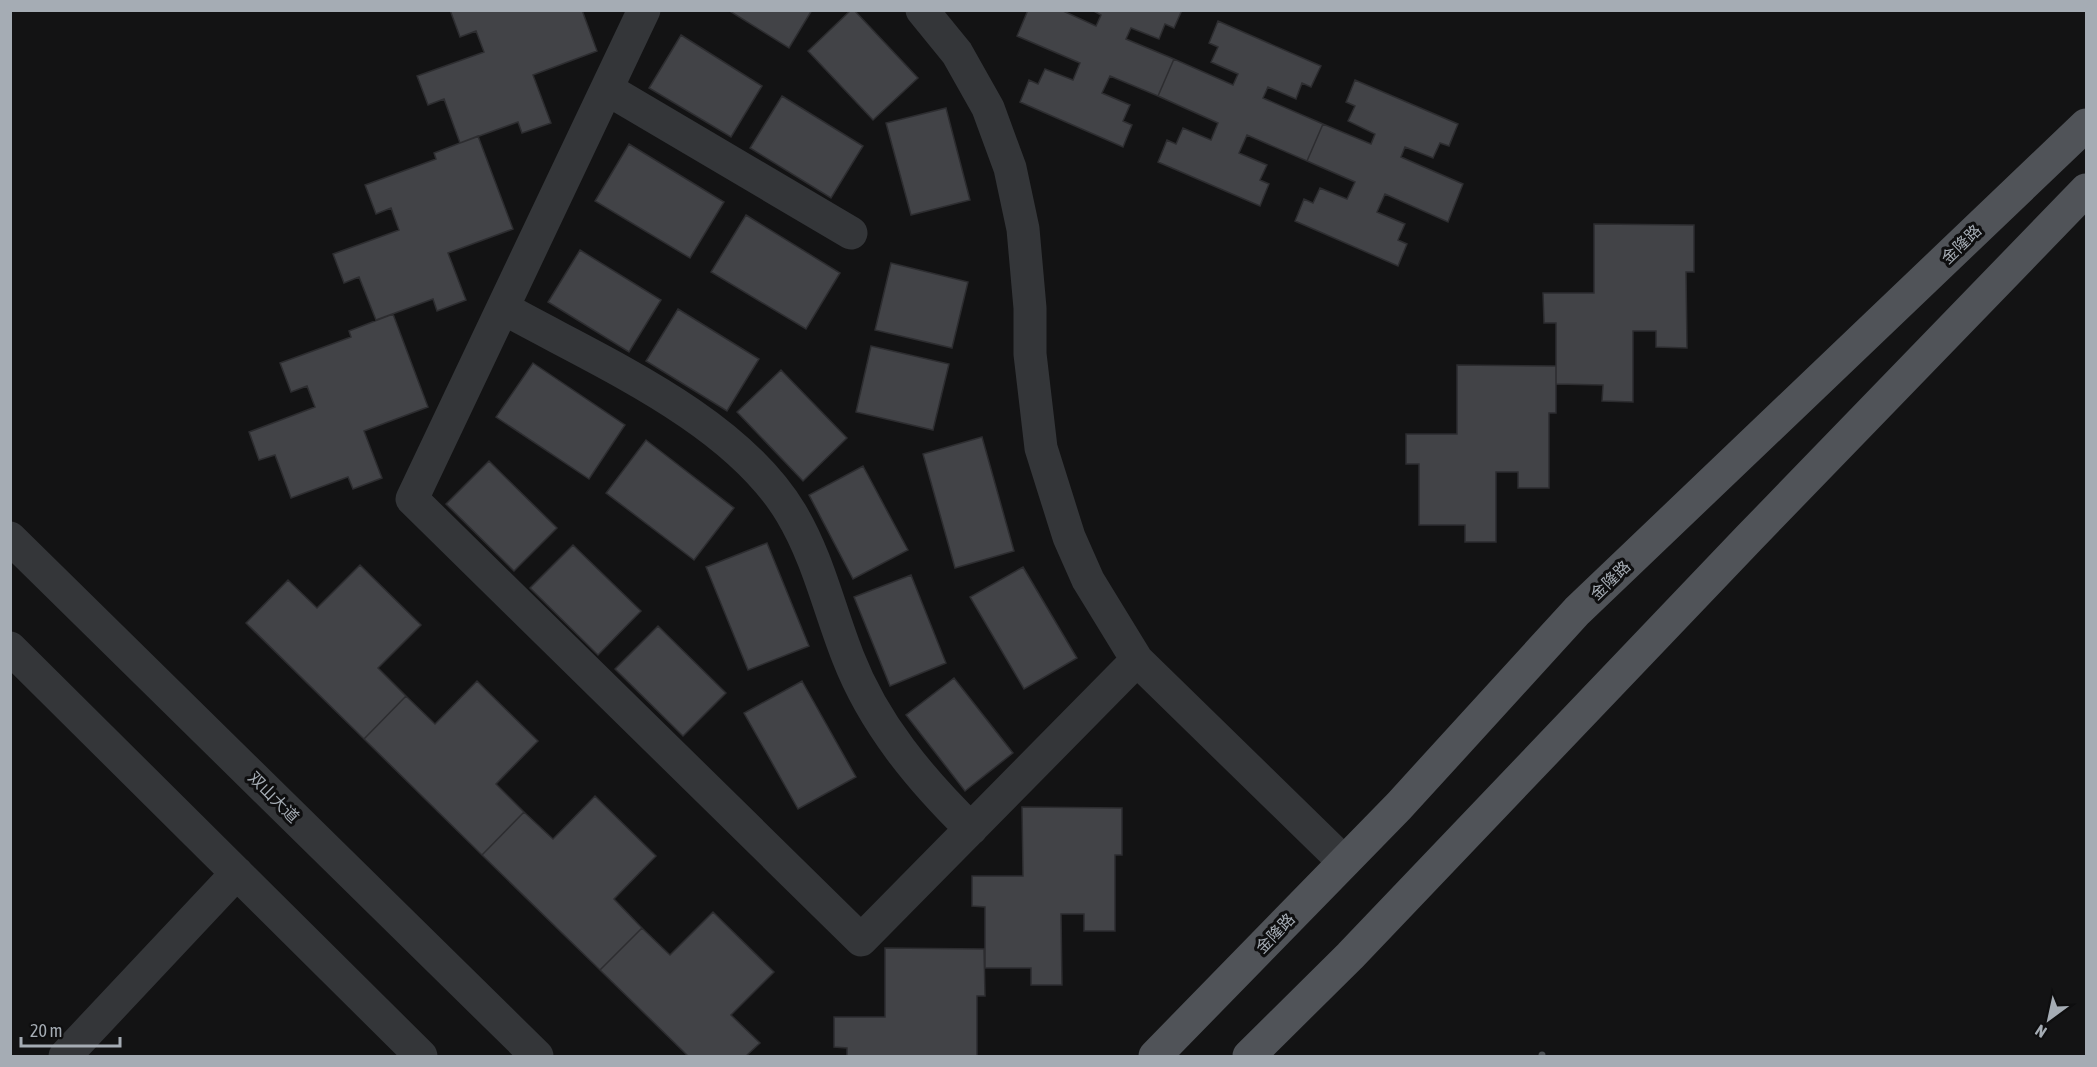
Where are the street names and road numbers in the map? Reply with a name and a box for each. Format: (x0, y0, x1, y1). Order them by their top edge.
street label: 金隆路 (1937, 221, 1985, 267)
street label: 金隆路 (1586, 557, 1634, 603)
street label: 双山大道 (245, 768, 303, 826)
street label: 金隆路 (1252, 909, 1298, 957)

